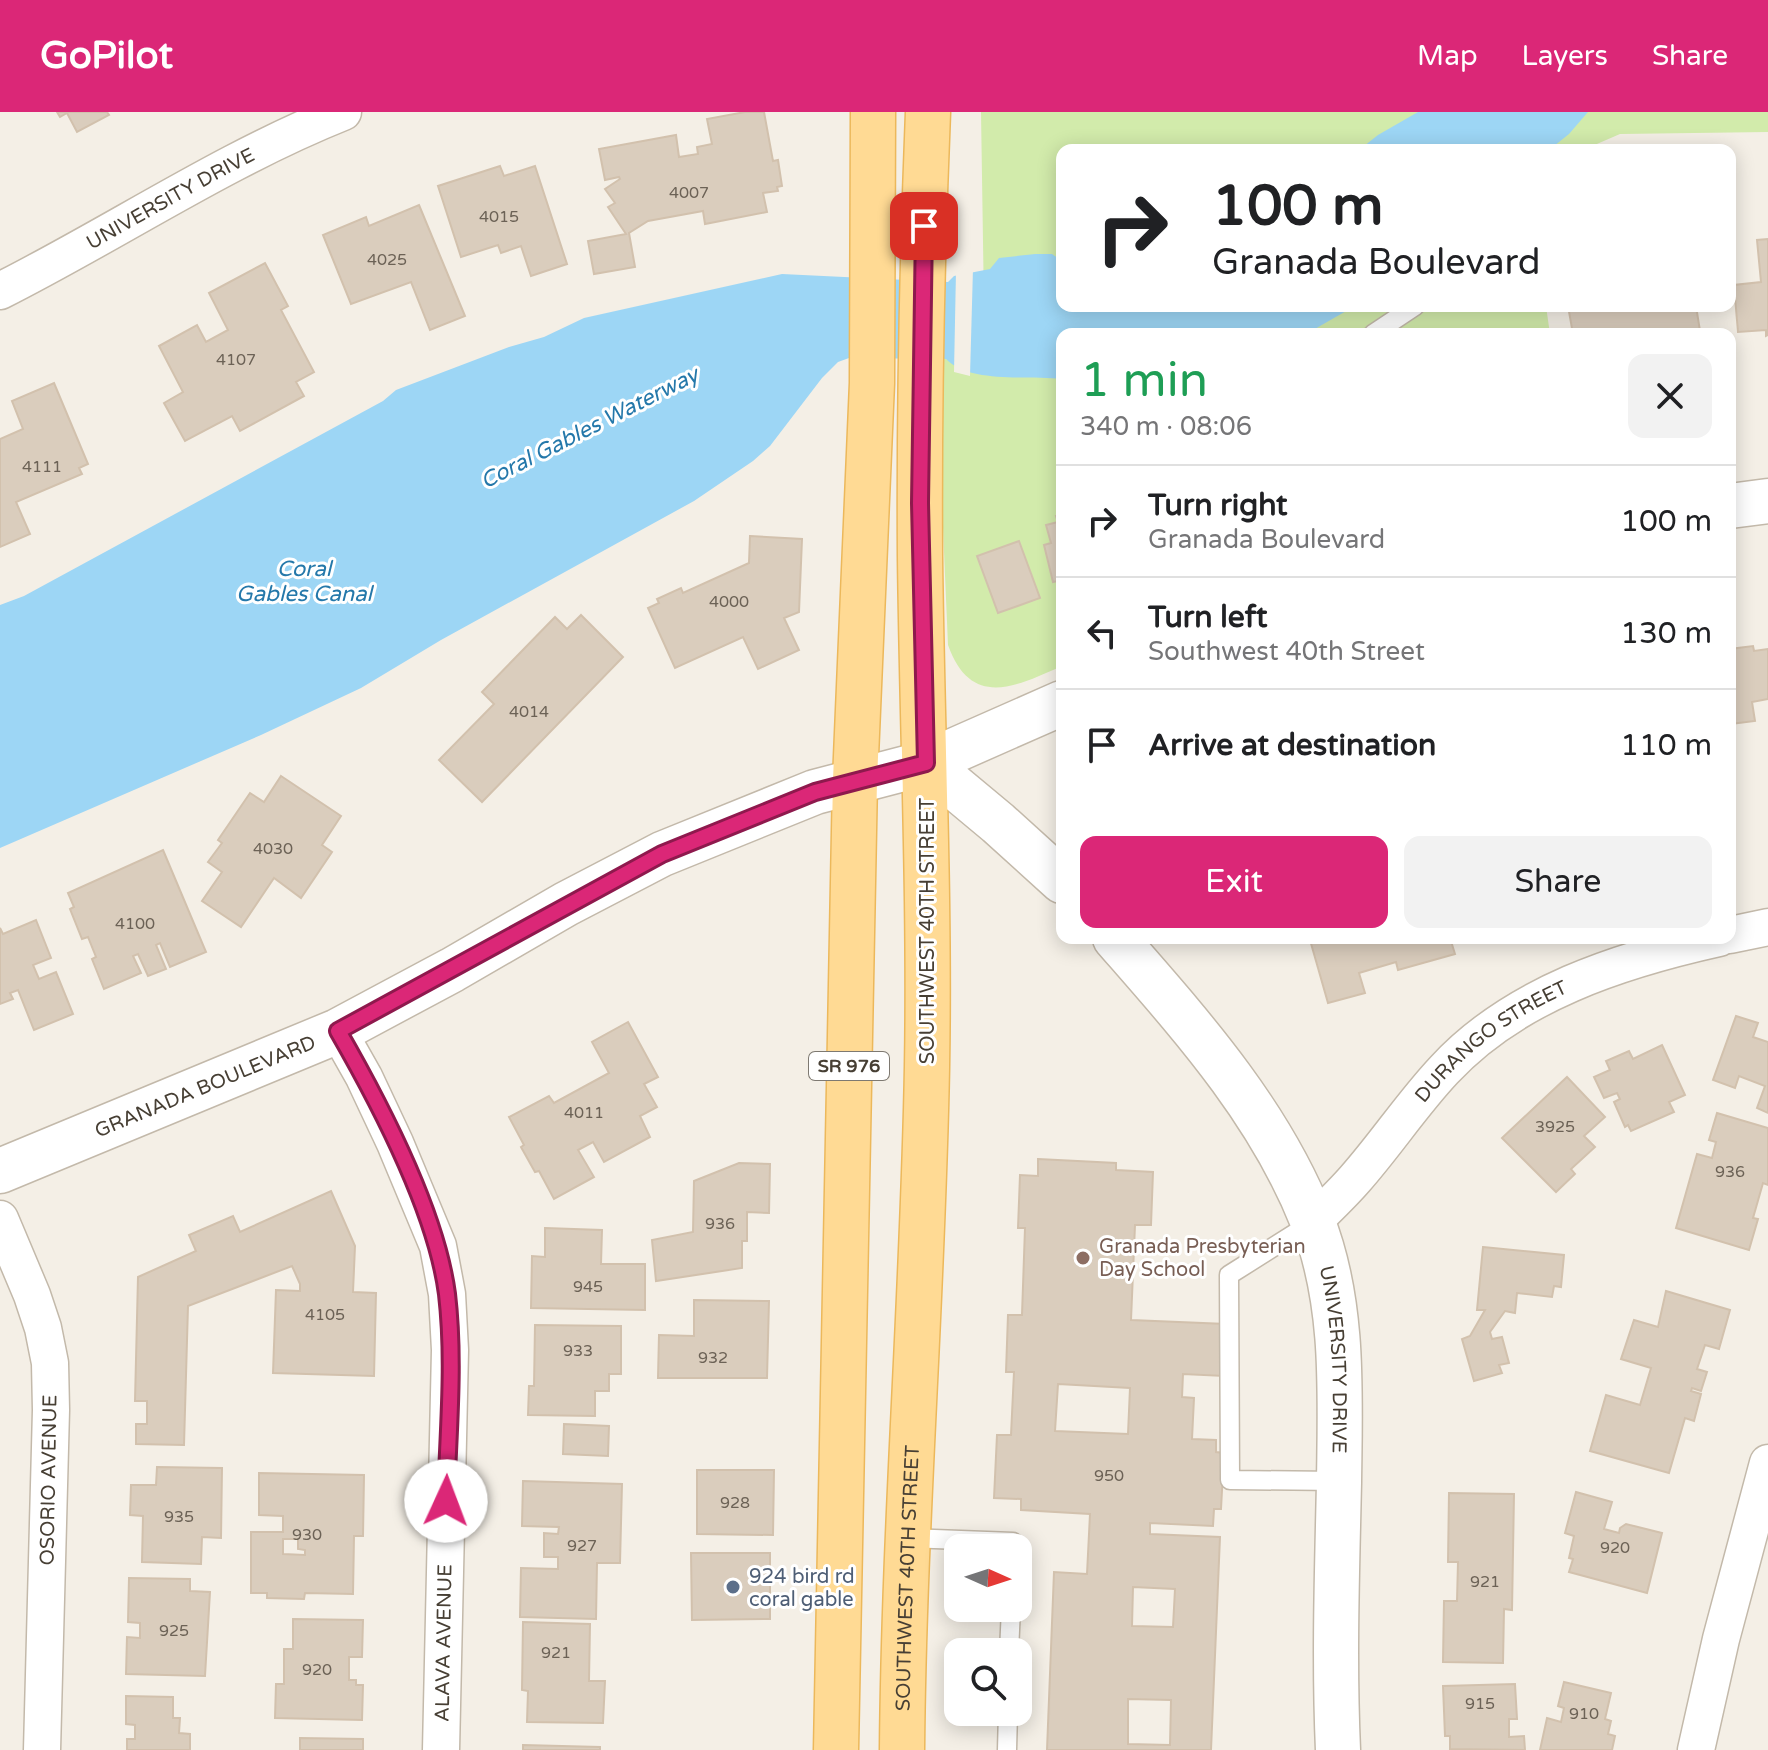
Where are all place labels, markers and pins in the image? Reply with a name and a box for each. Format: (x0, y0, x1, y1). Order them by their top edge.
pin (890, 192, 958, 260)
place label: Granada Presbyterian Day School (1099, 1235, 1306, 1282)
marker: Granada Presbyterian Day School (1074, 1249, 1092, 1267)
place label: 924 bird rd coral gable (749, 1565, 855, 1612)
marker: 924 bird rd coral gable (724, 1578, 742, 1596)

